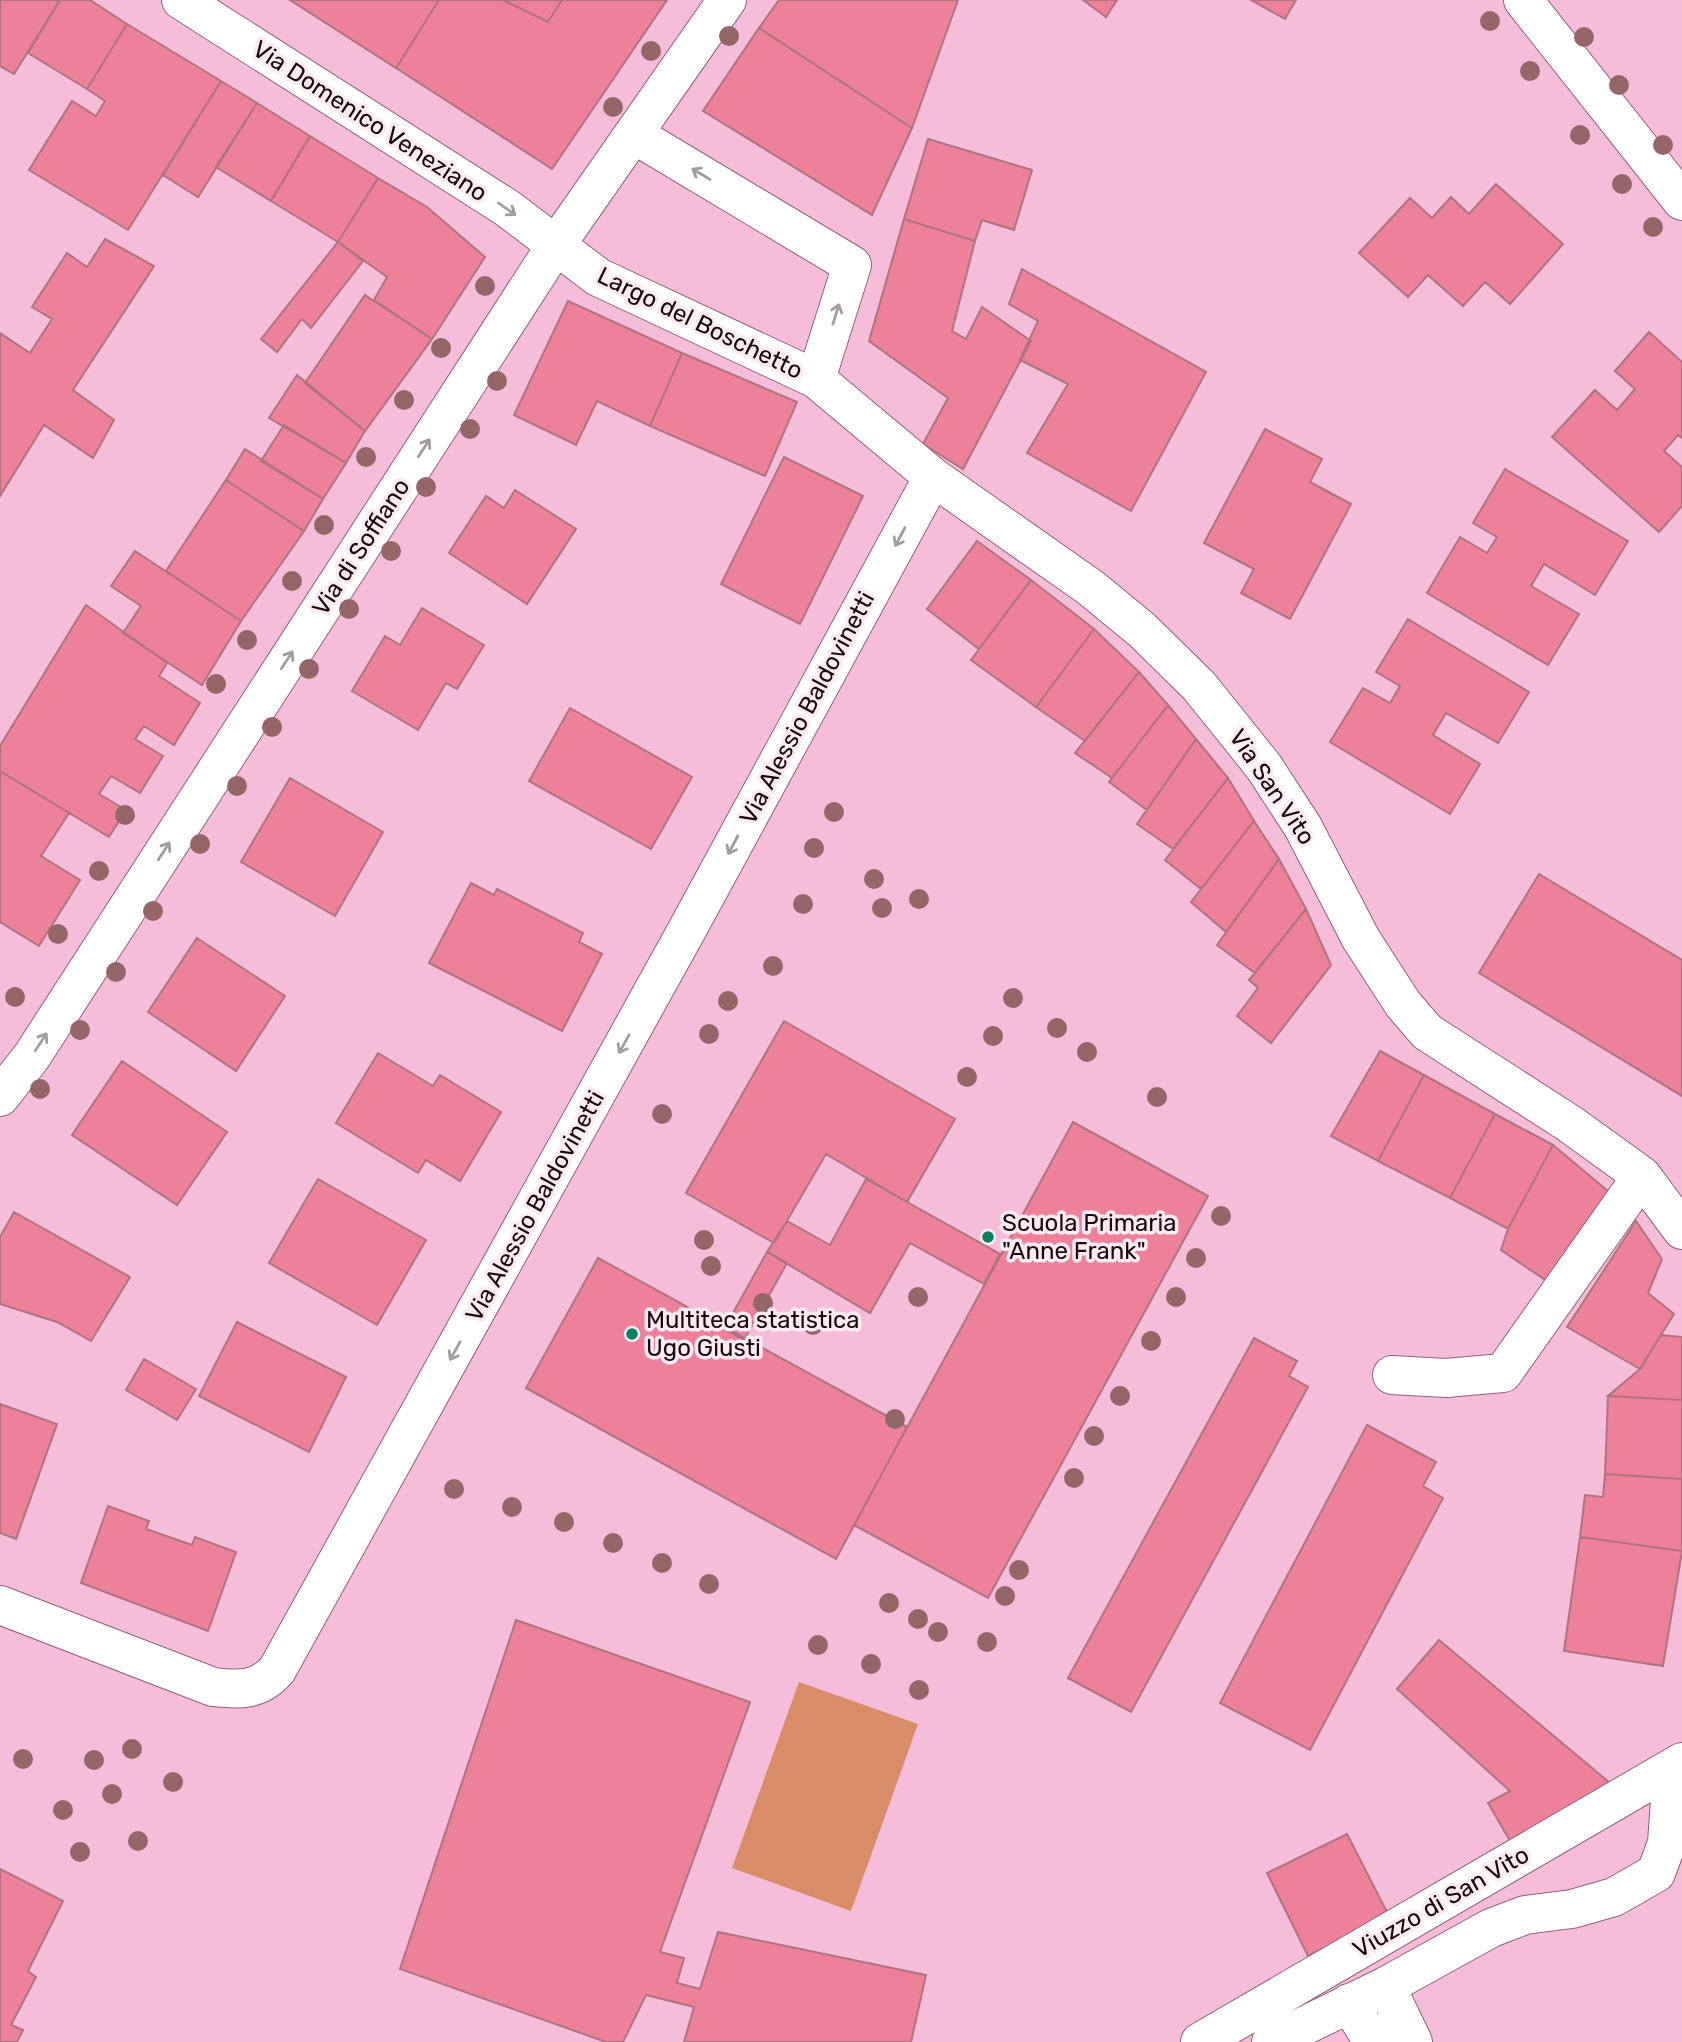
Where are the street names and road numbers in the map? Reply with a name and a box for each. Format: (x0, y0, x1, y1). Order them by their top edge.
street label: Via Domenico Veneziano (248, 35, 492, 207)
street label: Largo del Boschetto (593, 261, 807, 385)
street label: Via di Soffiano (306, 473, 416, 621)
street label: Via Alessio Baldovinetti (734, 587, 880, 829)
street label: Via San Vito (1223, 724, 1321, 850)
street label: Via Alessio Baldovinetti (460, 1086, 610, 1326)
street label: Viuzzo di San Vito (1348, 1840, 1534, 1964)

